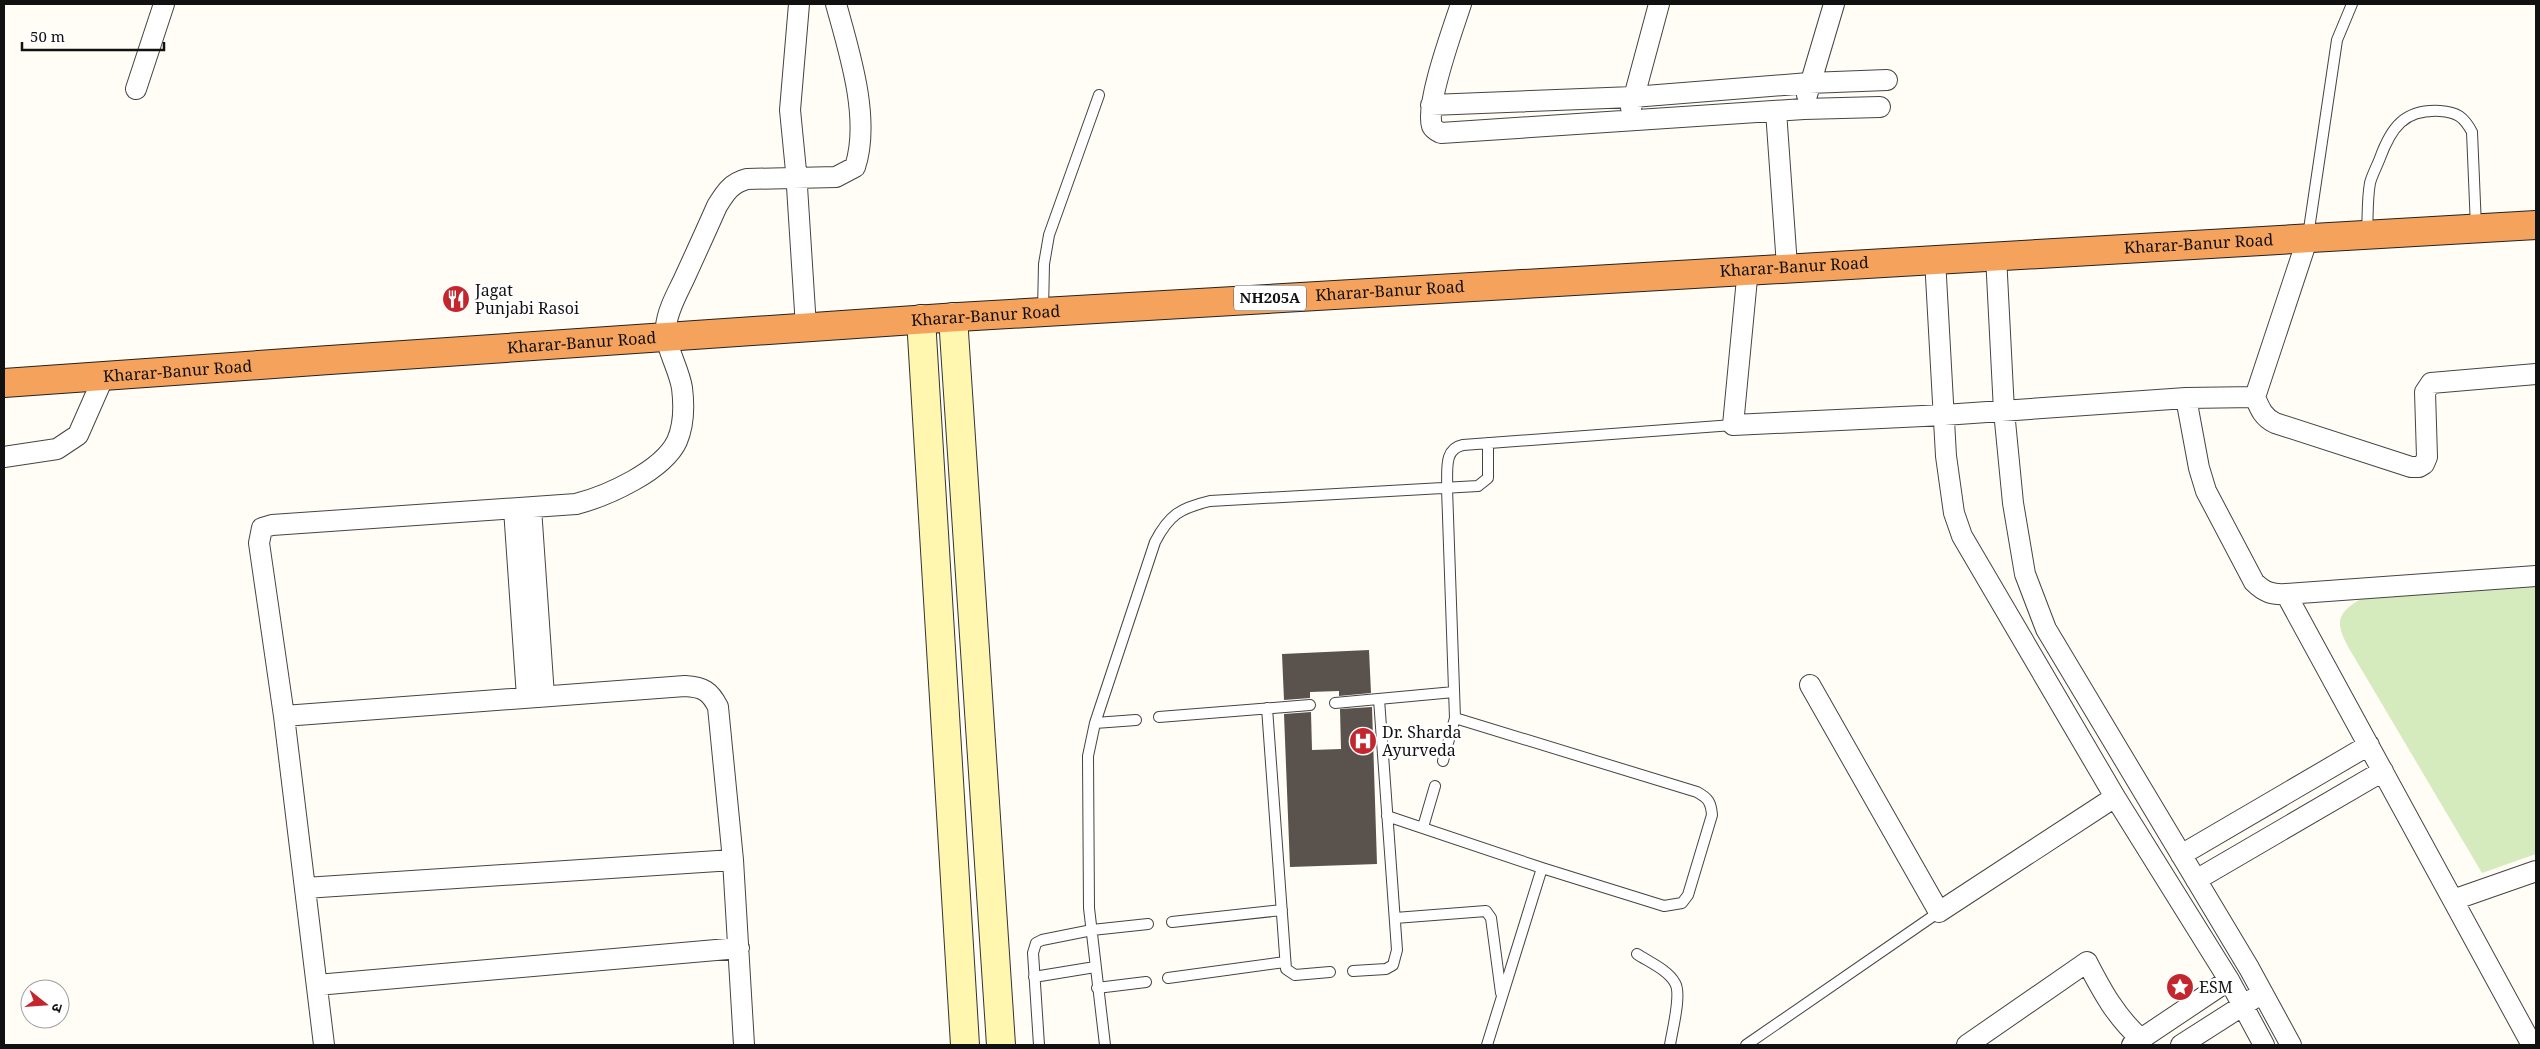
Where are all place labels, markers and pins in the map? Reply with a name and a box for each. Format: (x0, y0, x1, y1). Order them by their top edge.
place label: Jagat Punjabi Rasoi (474, 279, 579, 319)
restaurant icon: Jagat Punjabi Rasoi (441, 284, 471, 314)
place label: Dr. Sharda Ayurveda (1382, 721, 1462, 761)
hospital icon: Dr. Sharda Ayurveda (1348, 726, 1378, 756)
place icon: ESM (2165, 972, 2195, 1002)
place label: ESM (2199, 976, 2233, 998)

